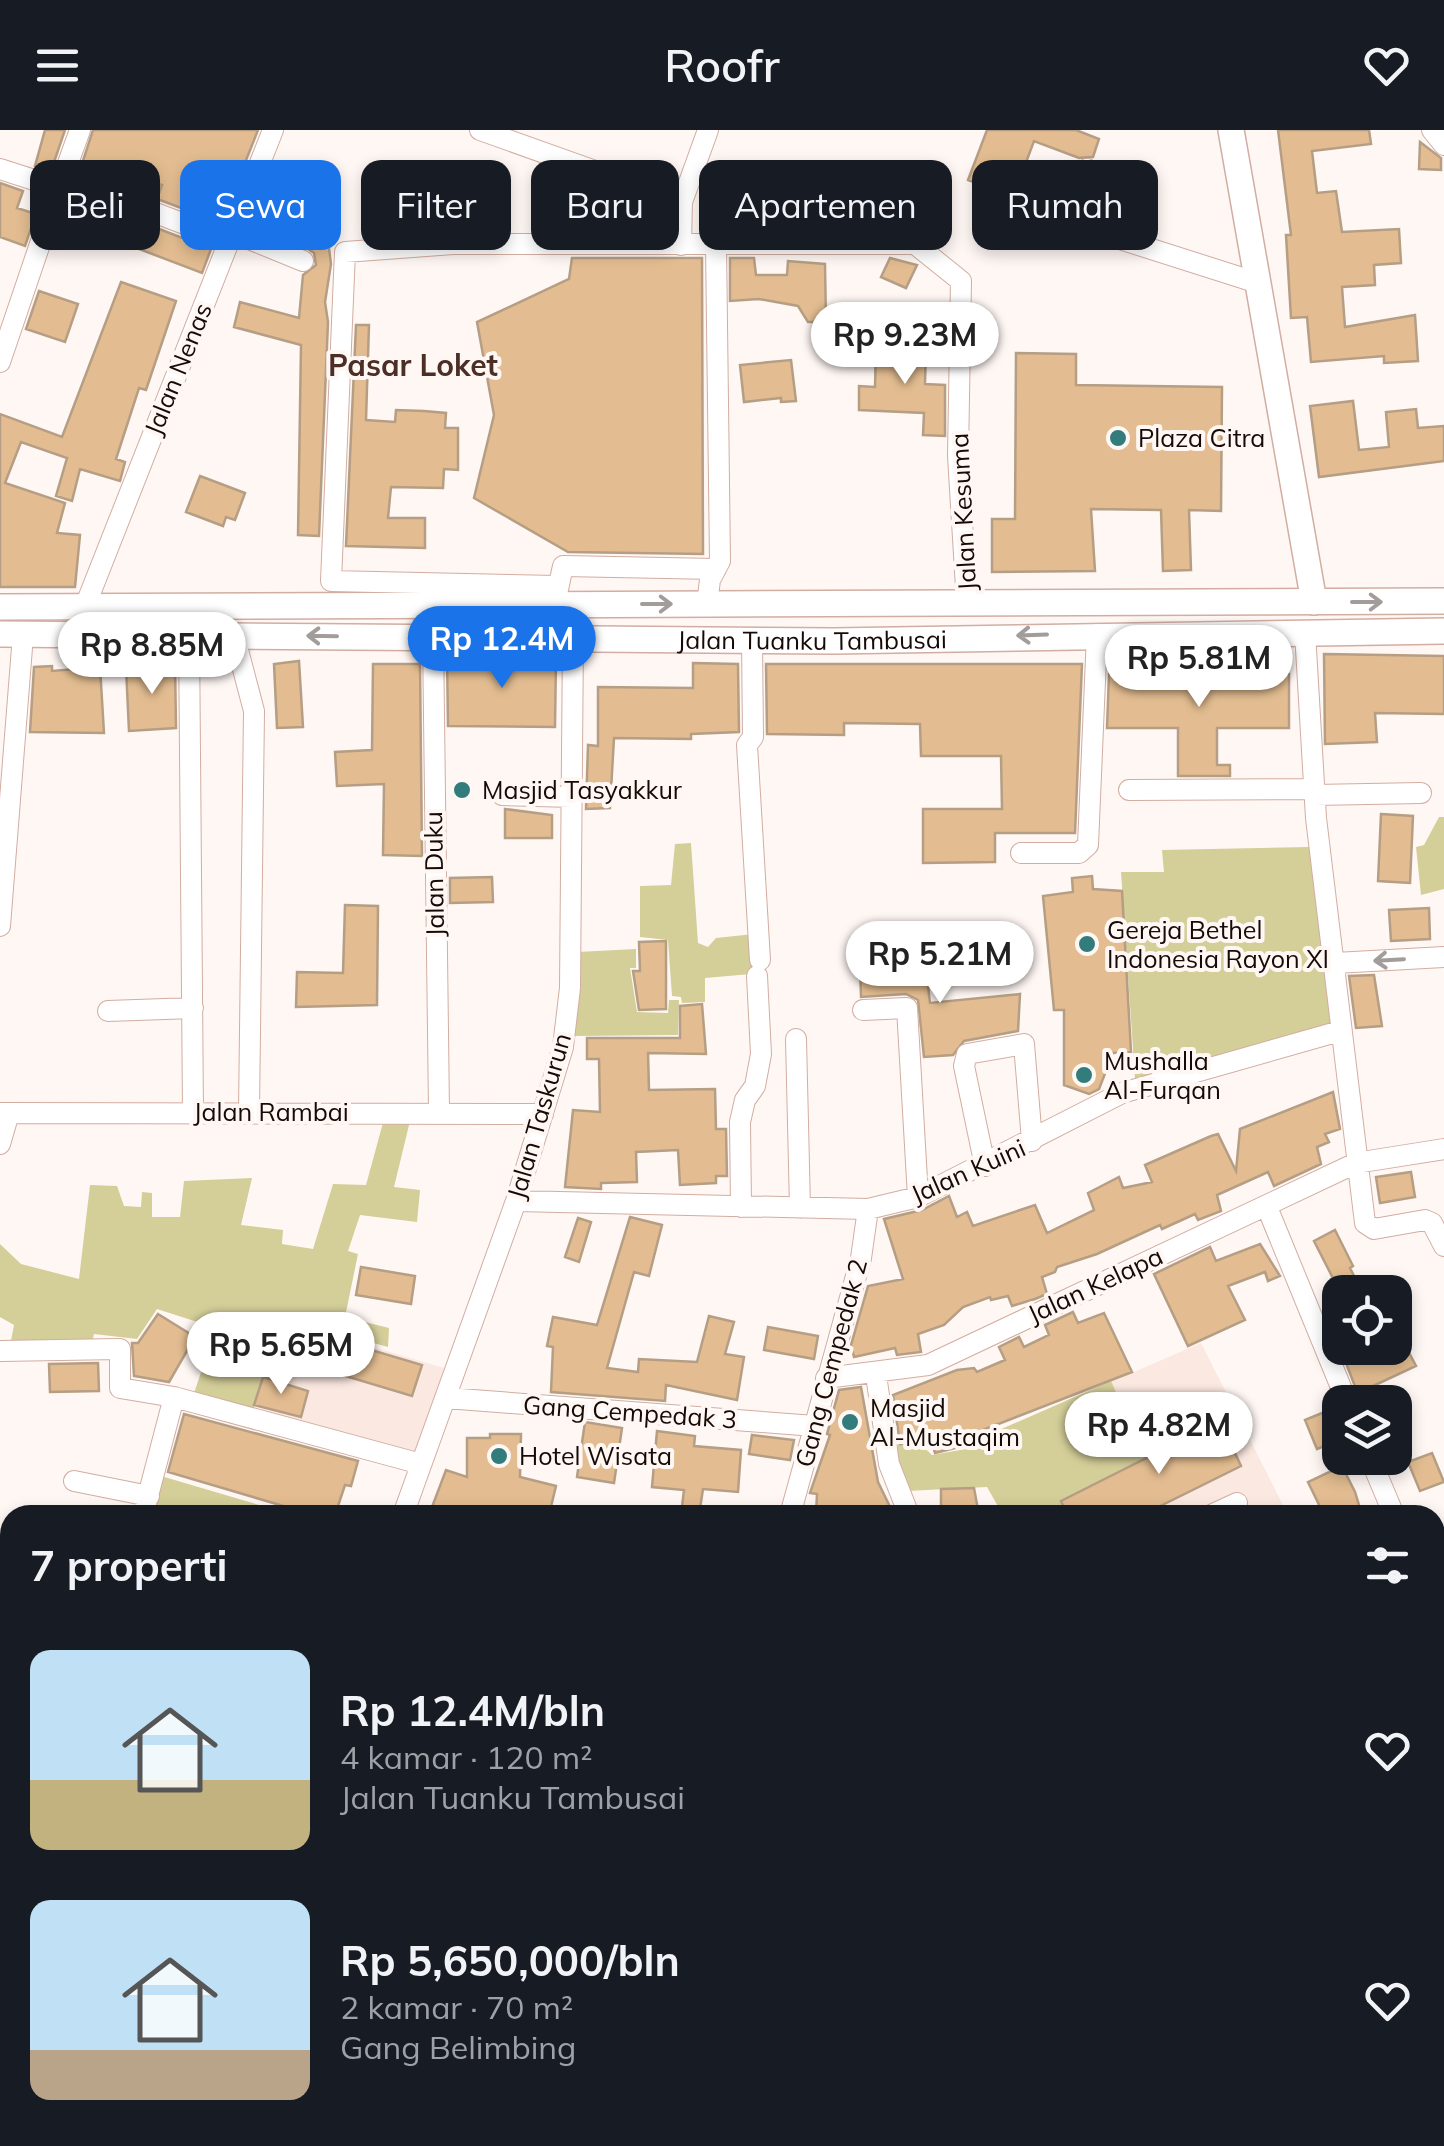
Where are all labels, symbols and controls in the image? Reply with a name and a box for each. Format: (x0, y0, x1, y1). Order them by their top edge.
text: Roofr (664, 37, 780, 93)
icon: menu (30, 38, 85, 93)
icon: heart (1359, 38, 1414, 93)
chip: Beli (30, 160, 160, 250)
chip: Sewa (180, 160, 341, 250)
chip: Filter (361, 160, 511, 250)
chip: Baru (531, 160, 679, 250)
chip: Apartemen (699, 160, 952, 250)
chip: Rumah (972, 160, 1158, 250)
street label: Jalan Nenas (137, 298, 218, 439)
pin: Rp 9.23M (802, 302, 1008, 387)
text: Rp 9.23M (833, 314, 977, 354)
district label: Pasar Loket (328, 346, 498, 384)
place label: Plaza Citra (1138, 422, 1265, 453)
marker: Plaza Citra (1107, 427, 1129, 449)
street label: Jalan Kesuma (943, 432, 982, 592)
one-way arrow (1351, 592, 1383, 611)
one-way arrow (640, 594, 673, 614)
pin: Rp 12.4M (399, 606, 605, 691)
pin: Rp 8.85M (49, 612, 255, 697)
text: Rp 12.4M (430, 618, 574, 658)
street label: Jalan Tuanku Tambusai (677, 623, 947, 656)
text: Rp 8.85M (80, 624, 224, 664)
pin: Rp 5.81M (1096, 625, 1302, 710)
one-way arrow (306, 626, 338, 646)
one-way arrow (1016, 626, 1048, 645)
text: Rp 5.81M (1127, 637, 1271, 677)
place label: Masjid Tasyakkur (482, 774, 682, 805)
marker: Masjid Tasyakkur (451, 779, 473, 801)
street label: Jalan Duku (417, 811, 450, 937)
place label: Gereja Bethel Indonesia Rayon XI (1107, 914, 1329, 974)
pin: Rp 5.21M (837, 921, 1043, 1006)
text: Rp 5.21M (868, 933, 1012, 973)
marker: Gereja Bethel Indonesia Rayon XI (1076, 933, 1098, 955)
one-way arrow (1374, 951, 1406, 970)
street label: Jalan Taskurun (500, 1029, 577, 1203)
place label: Mushalla Al-Furqan (1104, 1045, 1221, 1105)
marker: Mushalla Al-Furqan (1073, 1064, 1095, 1086)
street label: Jalan Rambai (193, 1096, 349, 1127)
street label: Jalan Kuini (906, 1132, 1030, 1210)
street label: Jalan Kelapa (1022, 1240, 1167, 1329)
street label: Gang Cempedak 2 (788, 1255, 873, 1470)
map controls (1322, 1275, 1412, 1475)
button: locate (1322, 1275, 1412, 1365)
pin: Rp 5.65M (178, 1312, 384, 1397)
text: Rp 5.65M (209, 1324, 353, 1364)
button: layers (1322, 1385, 1412, 1475)
street label: Gang Cempedak 3 (522, 1389, 738, 1434)
place label: Masjid Al-Mustaqim (870, 1392, 1020, 1452)
pin: Rp 4.82M (1056, 1392, 1262, 1477)
text: Rp 4.82M (1087, 1404, 1231, 1444)
marker: Masjid Al-Mustaqim (839, 1411, 861, 1433)
place label: Hotel Wisata (519, 1440, 672, 1471)
marker: Hotel Wisata (488, 1445, 510, 1467)
icon: filters (1360, 1538, 1415, 1593)
text: 7 properti (30, 1539, 227, 1592)
text: Rp 12.4M/bln (340, 1684, 605, 1737)
icon: home (110, 1690, 230, 1810)
icon: heart (1360, 1723, 1415, 1778)
text: 4 kamar · 120 m² (340, 1737, 592, 1777)
text: Jalan Tuanku Tambusai (340, 1777, 685, 1817)
text: Rp 5,650,000/bln (340, 1934, 680, 1987)
icon: home (110, 1940, 230, 2060)
icon: heart (1360, 1973, 1415, 2028)
text: 2 kamar · 70 m² (340, 1987, 573, 2027)
text: Gang Belimbing (340, 2027, 576, 2067)

